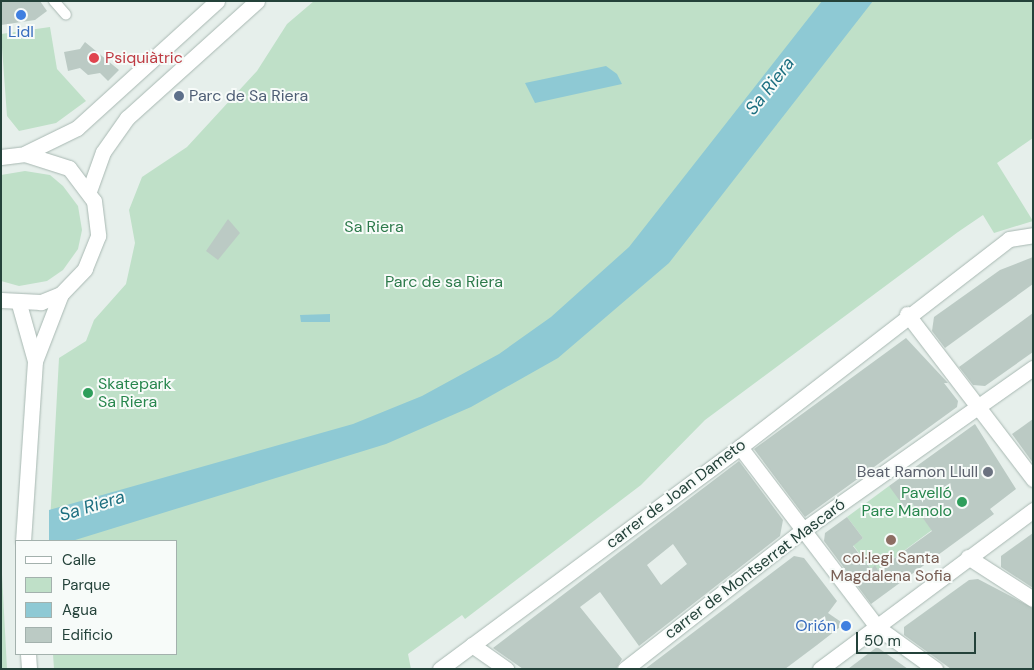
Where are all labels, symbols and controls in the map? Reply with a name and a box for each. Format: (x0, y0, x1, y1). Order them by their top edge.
marker: Lidl (15, 9, 27, 21)
place label: Lidl (8, 22, 34, 42)
place label: Psiquiàtric (105, 48, 183, 68)
marker: Psiquiàtric (87, 51, 101, 65)
water label: Sa Riera (741, 53, 799, 119)
place label: Parc de Sa Riera (189, 86, 308, 106)
marker: Parc de Sa Riera (173, 90, 185, 102)
park label: Sa Riera (344, 217, 404, 237)
park label: Parc de sa Riera (385, 272, 503, 292)
place label: Skatepark Sa Riera (98, 374, 172, 412)
marker: Skatepark Sa Riera (82, 387, 94, 399)
street label: carrer de Joan Dameto (602, 435, 750, 553)
place label: Beat Ramon Llull (857, 462, 978, 482)
marker: Beat Ramon Llull (982, 466, 994, 478)
place label: Pavelló Pare Manolo (862, 483, 952, 521)
water label: Sa Riera (57, 486, 127, 526)
street label: carrer de Montserrat Mascaró (661, 495, 849, 643)
marker: Pavelló Pare Manolo (956, 496, 968, 508)
marker: col·legi Santa Magdalena Sofia (885, 534, 897, 546)
legend (15, 540, 178, 655)
place label: col·legi Santa Magdalena Sofia (831, 548, 951, 586)
text: Calle (62, 550, 96, 570)
text: Parque (62, 575, 110, 595)
text: Agua (62, 600, 97, 620)
place label: Orión (795, 616, 836, 636)
marker: Orión (840, 620, 852, 632)
scale bar (859, 622, 979, 654)
text: Edificio (62, 625, 113, 645)
text: 50 m (864, 631, 901, 651)

